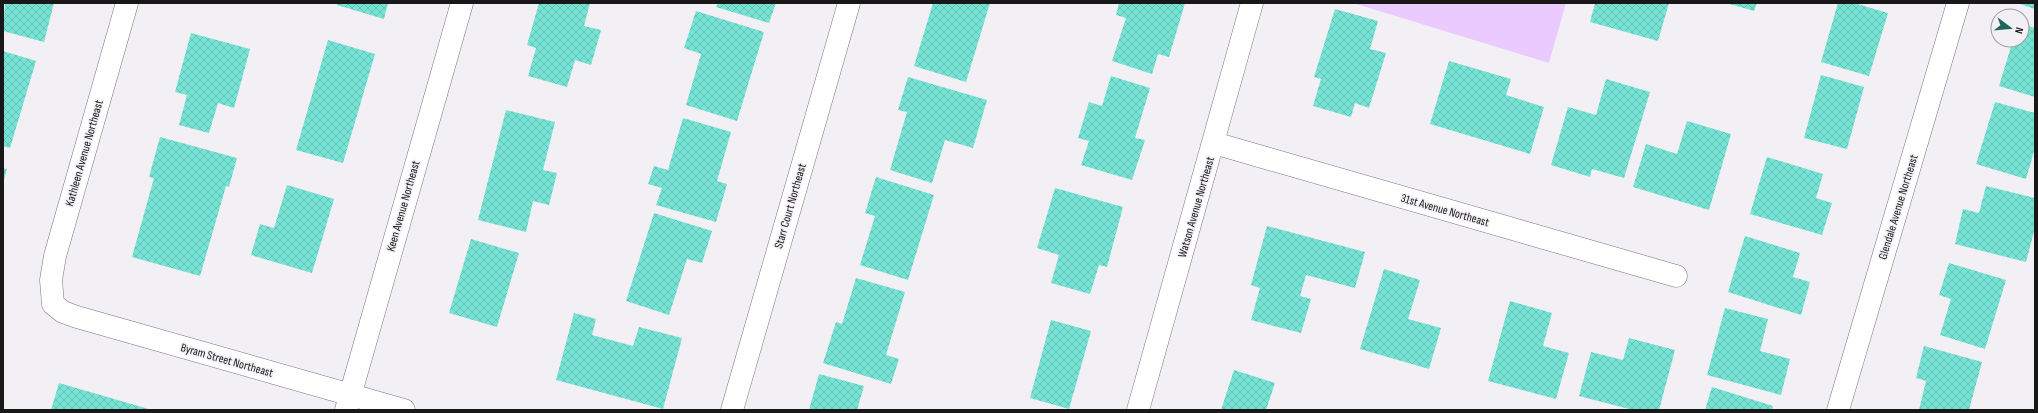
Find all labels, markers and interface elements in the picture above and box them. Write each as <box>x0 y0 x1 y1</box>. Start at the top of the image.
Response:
north arrow <box>1990 8 2030 48</box>
text: N <box>2012 26 2026 35</box>
street label: Kathleen Avenue Northeast <box>62 98 107 208</box>
street label: Glendale Avenue Northeast <box>1875 153 1922 261</box>
street label: Watson Avenue Northeast <box>1175 155 1218 259</box>
street label: Keen Avenue Northeast <box>383 159 424 253</box>
street label: Starr Court Northeast <box>771 161 810 250</box>
street label: 31st Avenue Northeast <box>1399 191 1491 230</box>
street label: Byram Street Northeast <box>179 340 275 381</box>

